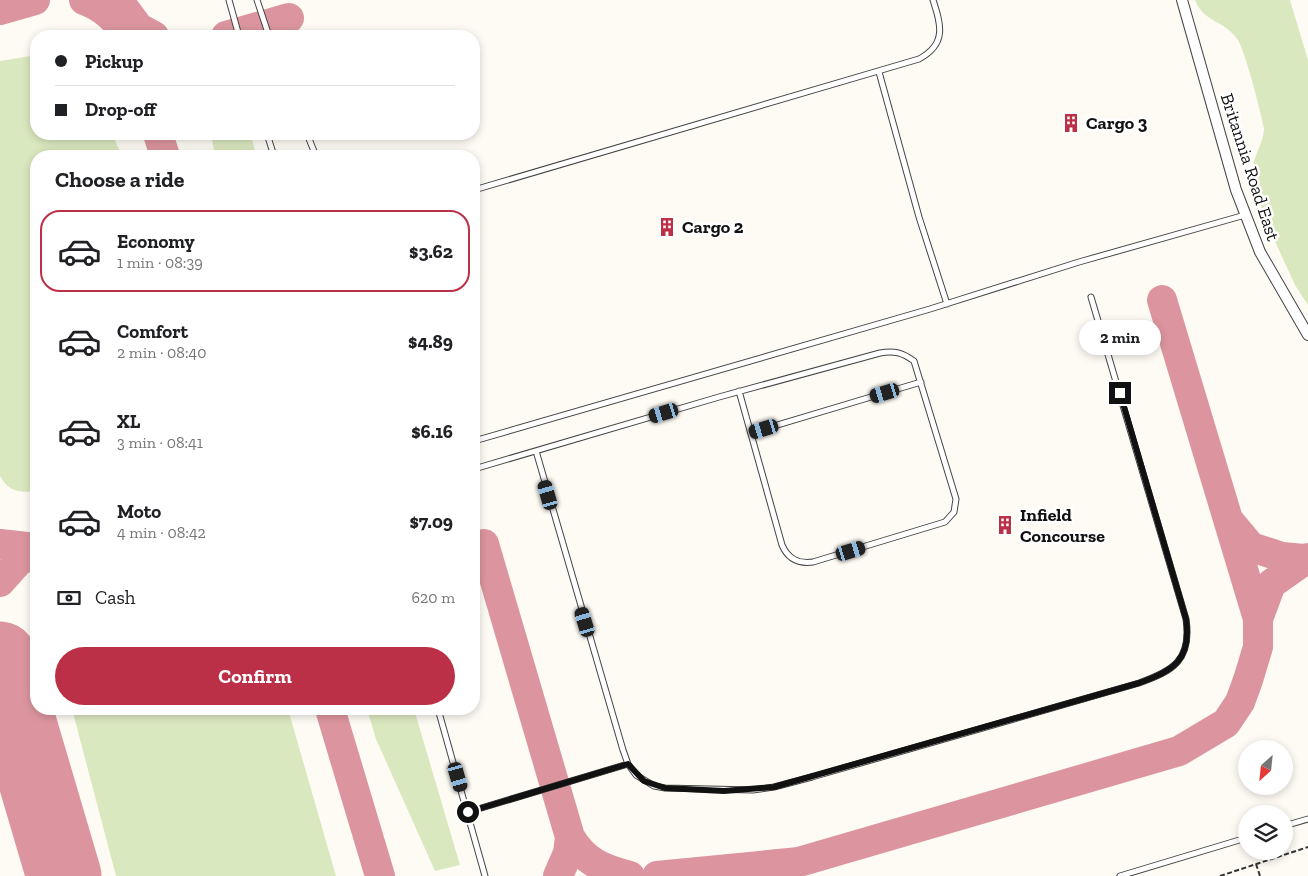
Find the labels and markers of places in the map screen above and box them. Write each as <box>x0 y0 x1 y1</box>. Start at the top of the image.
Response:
building icon: Cargo 3 <box>1060 112 1082 134</box>
place label: Cargo 3 <box>1086 112 1148 134</box>
building icon: Cargo 2 <box>656 216 678 238</box>
place label: Cargo 2 <box>682 216 744 238</box>
place label: Infield Concourse <box>1020 504 1105 547</box>
building icon: Infield Concourse <box>994 514 1016 536</box>

